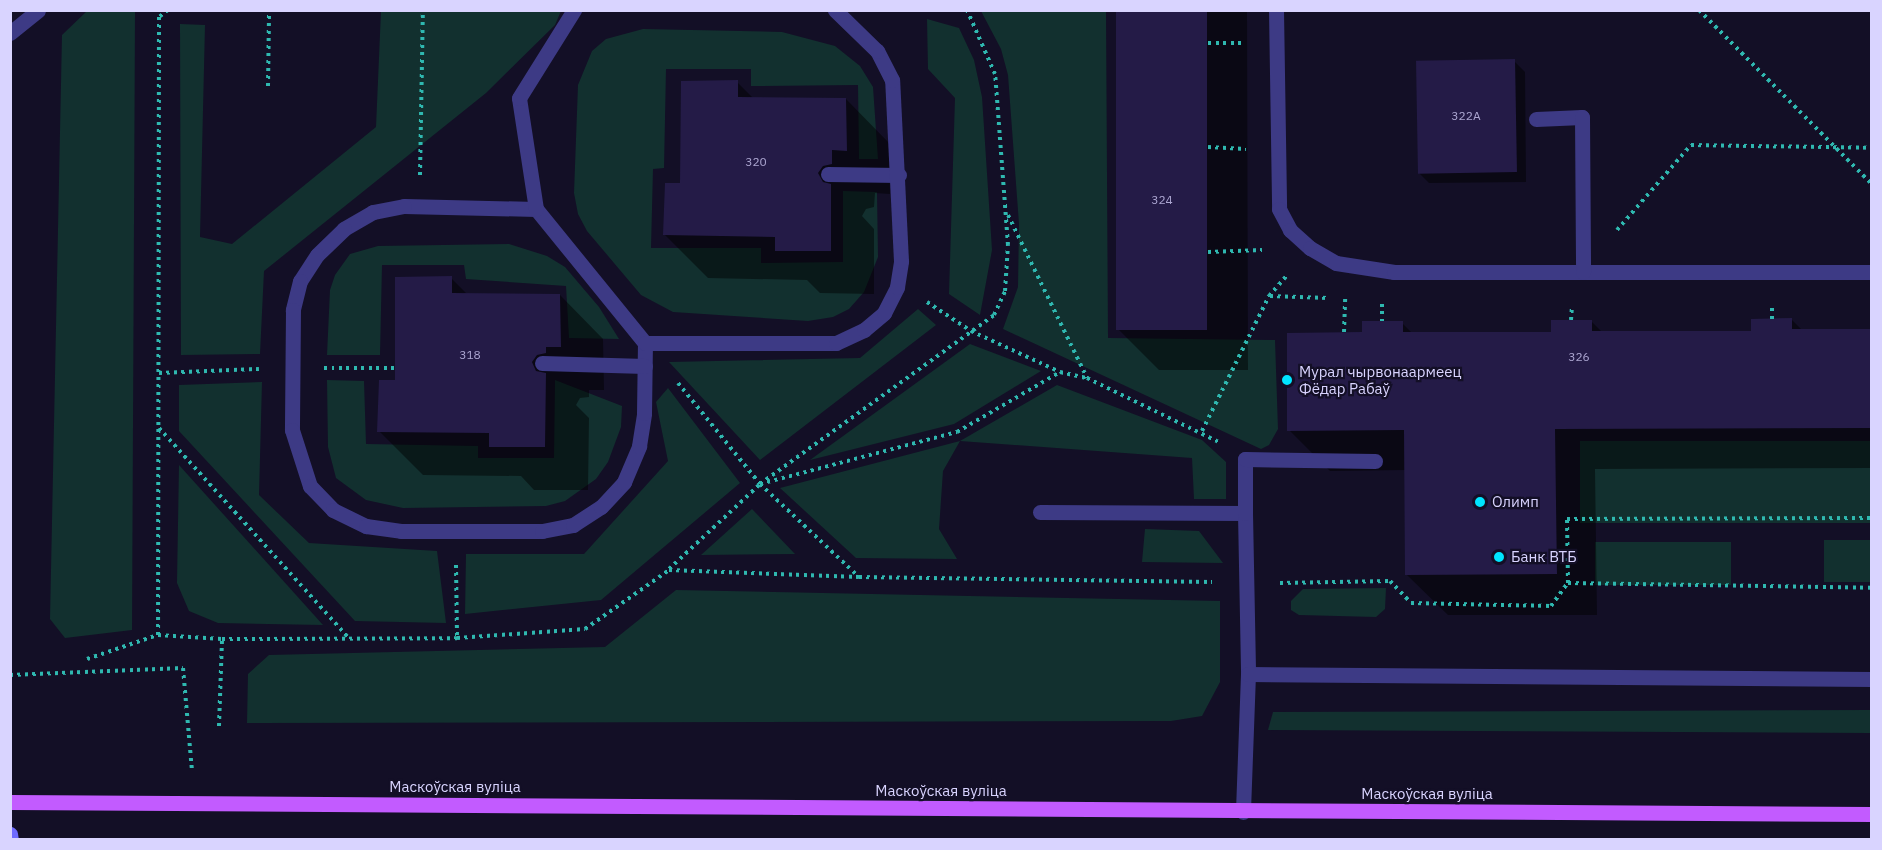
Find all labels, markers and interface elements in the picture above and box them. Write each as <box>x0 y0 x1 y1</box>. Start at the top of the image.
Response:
house number: 322А <box>1451 109 1481 123</box>
house number: 320 <box>745 155 767 169</box>
house number: 324 <box>1151 193 1173 207</box>
house number: 318 <box>459 348 481 362</box>
house number: 326 <box>1568 350 1590 364</box>
place label: Мурал чырвонаармеец Фёдар Рабаў <box>1299 362 1461 397</box>
marker: Мурал чырвонаармеец Фёдар Рабаў <box>1280 373 1294 387</box>
place label: Олимп <box>1492 493 1539 511</box>
marker: Олимп <box>1473 495 1487 509</box>
place label: Банк ВТБ <box>1511 548 1577 566</box>
marker: Банк ВТБ <box>1492 550 1506 564</box>
street label: Маскоўская вуліца <box>389 778 521 796</box>
street label: Маскоўская вуліца <box>875 782 1007 800</box>
street label: Маскоўская вуліца <box>1361 785 1493 803</box>

